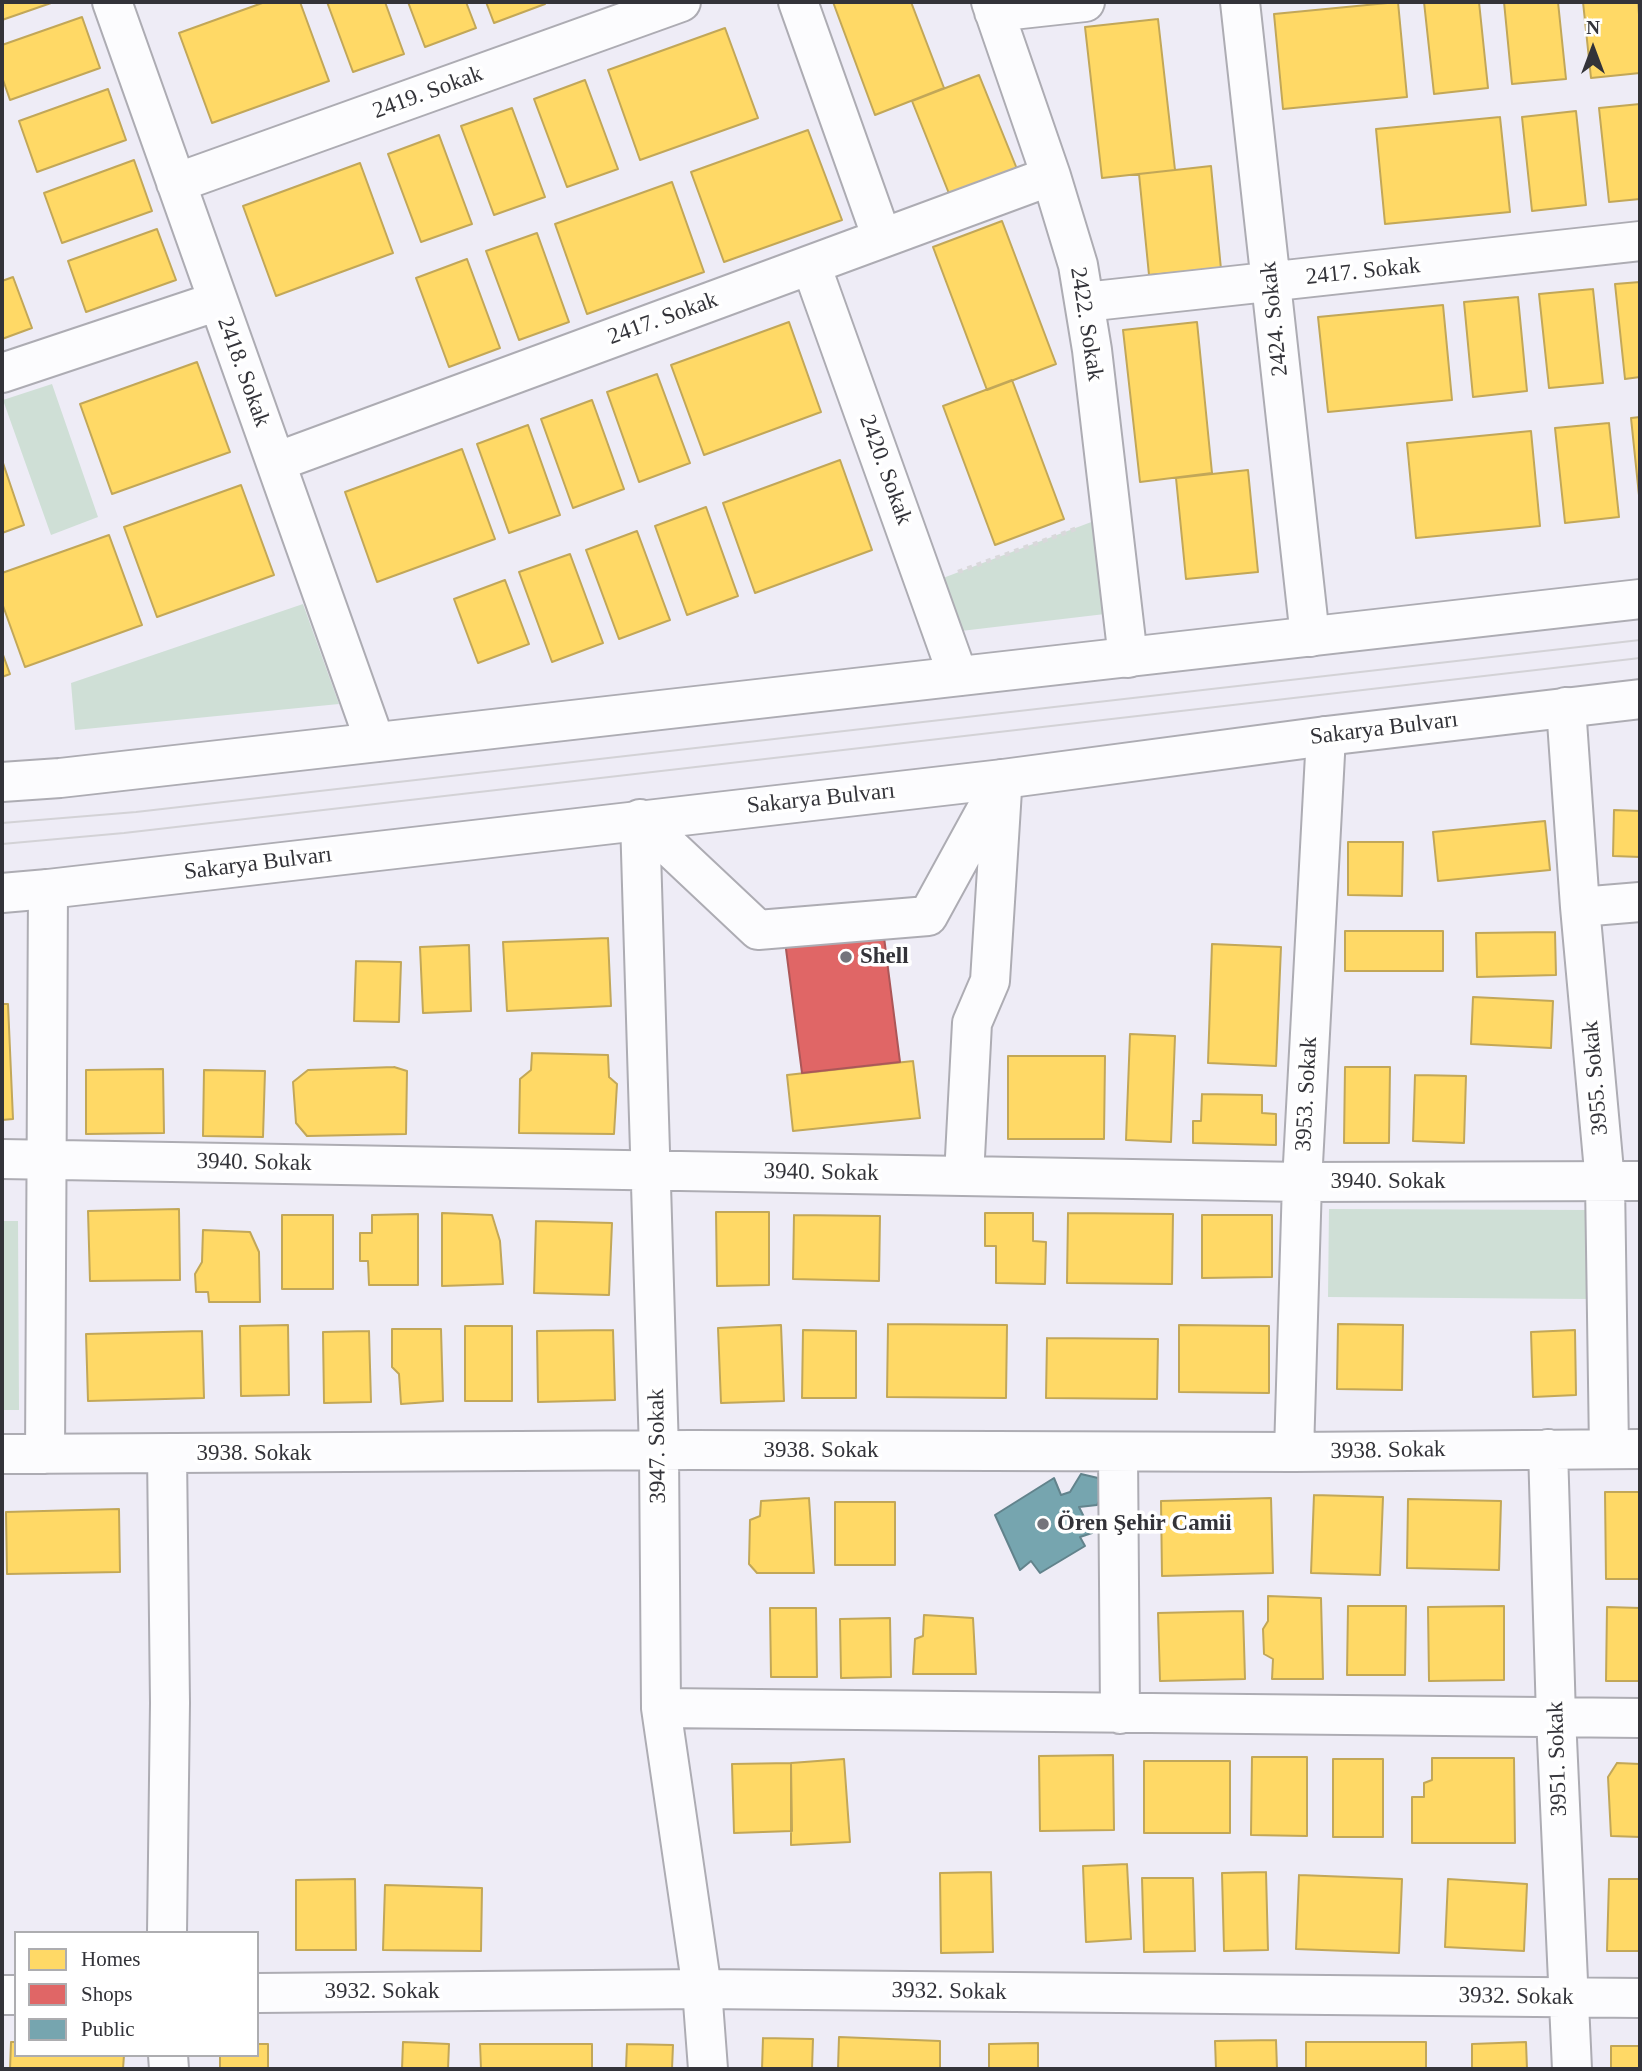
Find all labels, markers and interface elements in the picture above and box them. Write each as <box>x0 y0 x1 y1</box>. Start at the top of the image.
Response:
north arrow <box>1558 14 1628 84</box>
text: N <box>1586 17 1600 38</box>
street label: 2419. Sokak <box>369 60 487 126</box>
street label: 2417. Sokak <box>1304 252 1422 292</box>
street label: 2424. Sokak <box>1255 260 1295 378</box>
street label: 2422. Sokak <box>1063 265 1109 383</box>
street label: 2417. Sokak <box>604 286 722 352</box>
street label: 2418. Sokak <box>210 313 276 431</box>
street label: 2420. Sokak <box>852 411 918 529</box>
street label: Sakarya Bulvarı <box>1308 706 1460 752</box>
street label: Sakarya Bulvarı <box>746 777 896 821</box>
street label: Sakarya Bulvarı <box>182 841 334 887</box>
place label: Shell <box>860 943 909 971</box>
marker: Shell <box>838 949 854 965</box>
street label: 3955. Sokak <box>1577 1020 1615 1136</box>
street label: 3953. Sokak <box>1290 1036 1324 1152</box>
street label: 3940. Sokak <box>196 1148 312 1178</box>
street label: 3940. Sokak <box>763 1158 879 1188</box>
street label: 3940. Sokak <box>1330 1168 1446 1196</box>
street label: 3947. Sokak <box>643 1388 673 1504</box>
street label: 3938. Sokak <box>1330 1436 1446 1466</box>
street label: 3938. Sokak <box>764 1437 878 1465</box>
street label: 3938. Sokak <box>196 1440 312 1468</box>
place label: Ören Şehir Camii <box>1057 1510 1232 1538</box>
marker: Ören Şehir Camii <box>1035 1516 1051 1532</box>
street label: 3951. Sokak <box>1542 1701 1574 1817</box>
legend <box>14 1931 259 2057</box>
text: Homes <box>81 1947 141 1971</box>
street label: 3932. Sokak <box>891 1977 1007 2007</box>
street label: 3932. Sokak <box>324 1978 440 2006</box>
text: Shops <box>81 1982 132 2006</box>
street label: 3932. Sokak <box>1458 1982 1574 2012</box>
text: Public <box>81 2017 135 2041</box>

